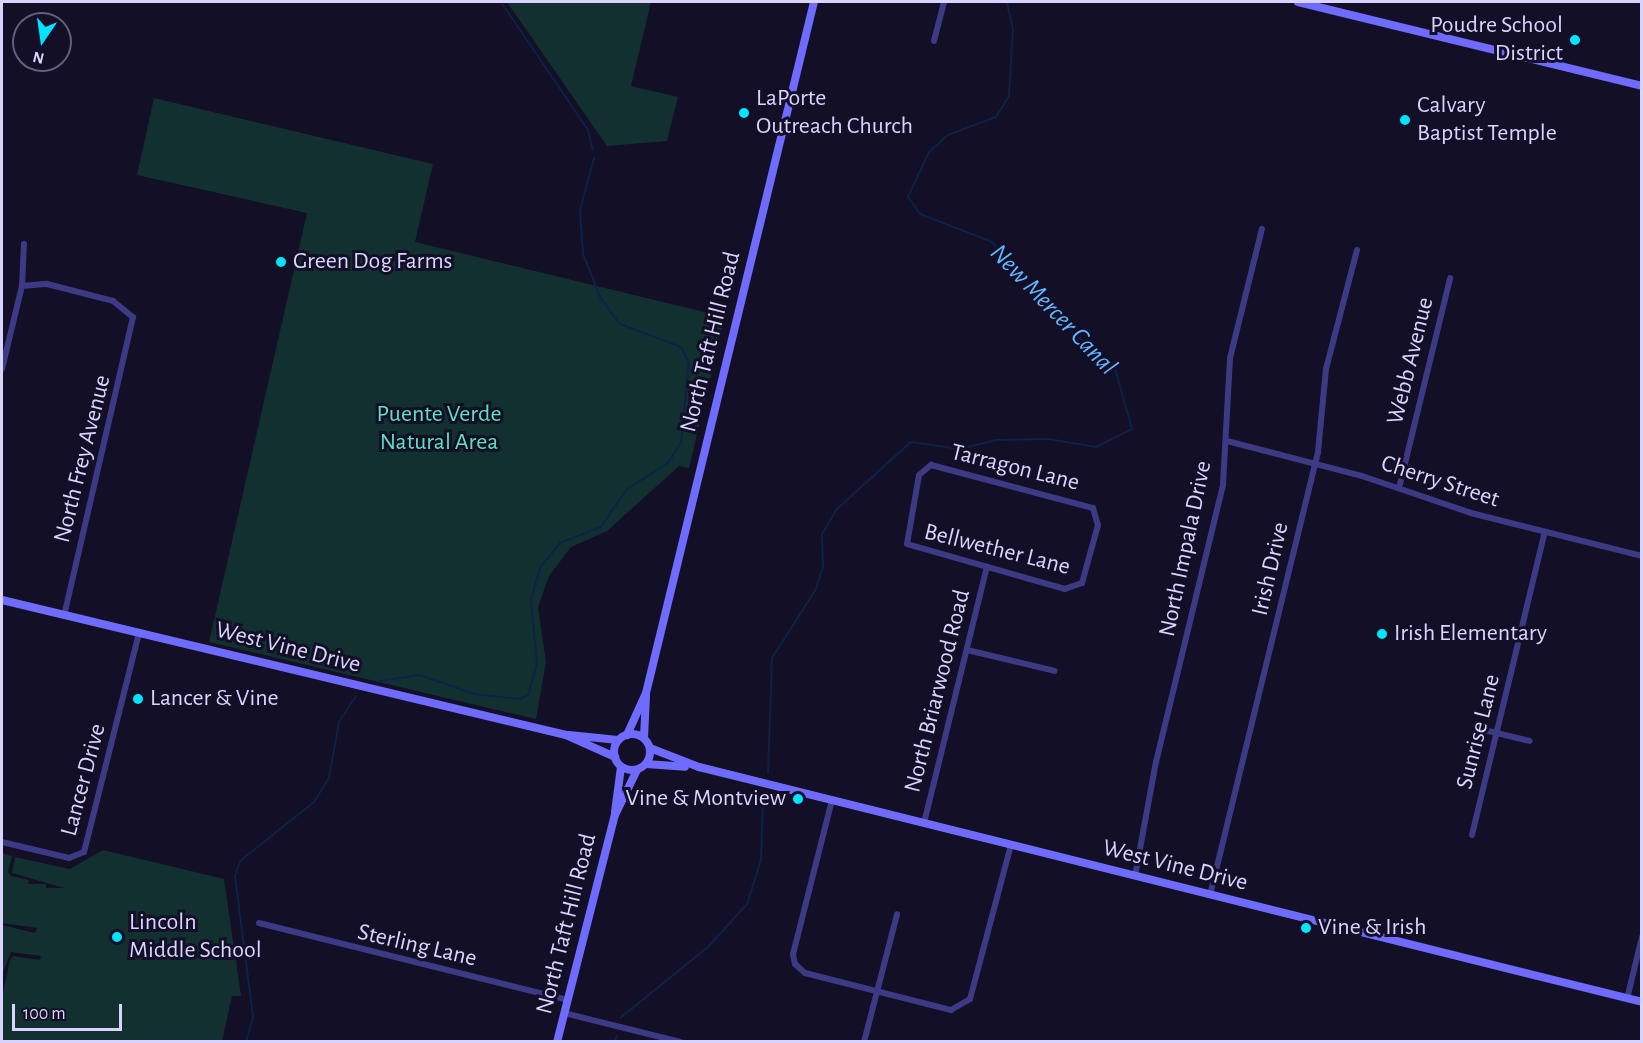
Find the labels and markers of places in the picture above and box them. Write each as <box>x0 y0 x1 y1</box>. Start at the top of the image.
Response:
place label: Poudre School District <box>1430 12 1563 68</box>
marker: Poudre School District <box>1568 33 1582 47</box>
place label: LaPorte Outreach Church <box>756 85 913 141</box>
place label: Calvary Baptist Temple <box>1417 92 1557 148</box>
marker: LaPorte Outreach Church <box>737 106 751 120</box>
marker: Calvary Baptist Temple <box>1398 113 1412 127</box>
place label: Green Dog Farms <box>293 248 452 276</box>
marker: Green Dog Farms <box>274 255 288 269</box>
place label: Irish Elementary <box>1394 620 1547 648</box>
marker: Irish Elementary <box>1375 627 1389 641</box>
place label: Lancer & Vine <box>150 685 279 713</box>
marker: Lancer & Vine <box>131 692 145 706</box>
place label: Vine & Montview <box>625 785 786 813</box>
marker: Vine & Montview <box>791 792 805 806</box>
place label: Lincoln Middle School <box>129 909 262 965</box>
place label: Vine & Irish <box>1318 914 1426 942</box>
marker: Vine & Irish <box>1299 921 1313 935</box>
marker: Lincoln Middle School <box>110 930 124 944</box>

